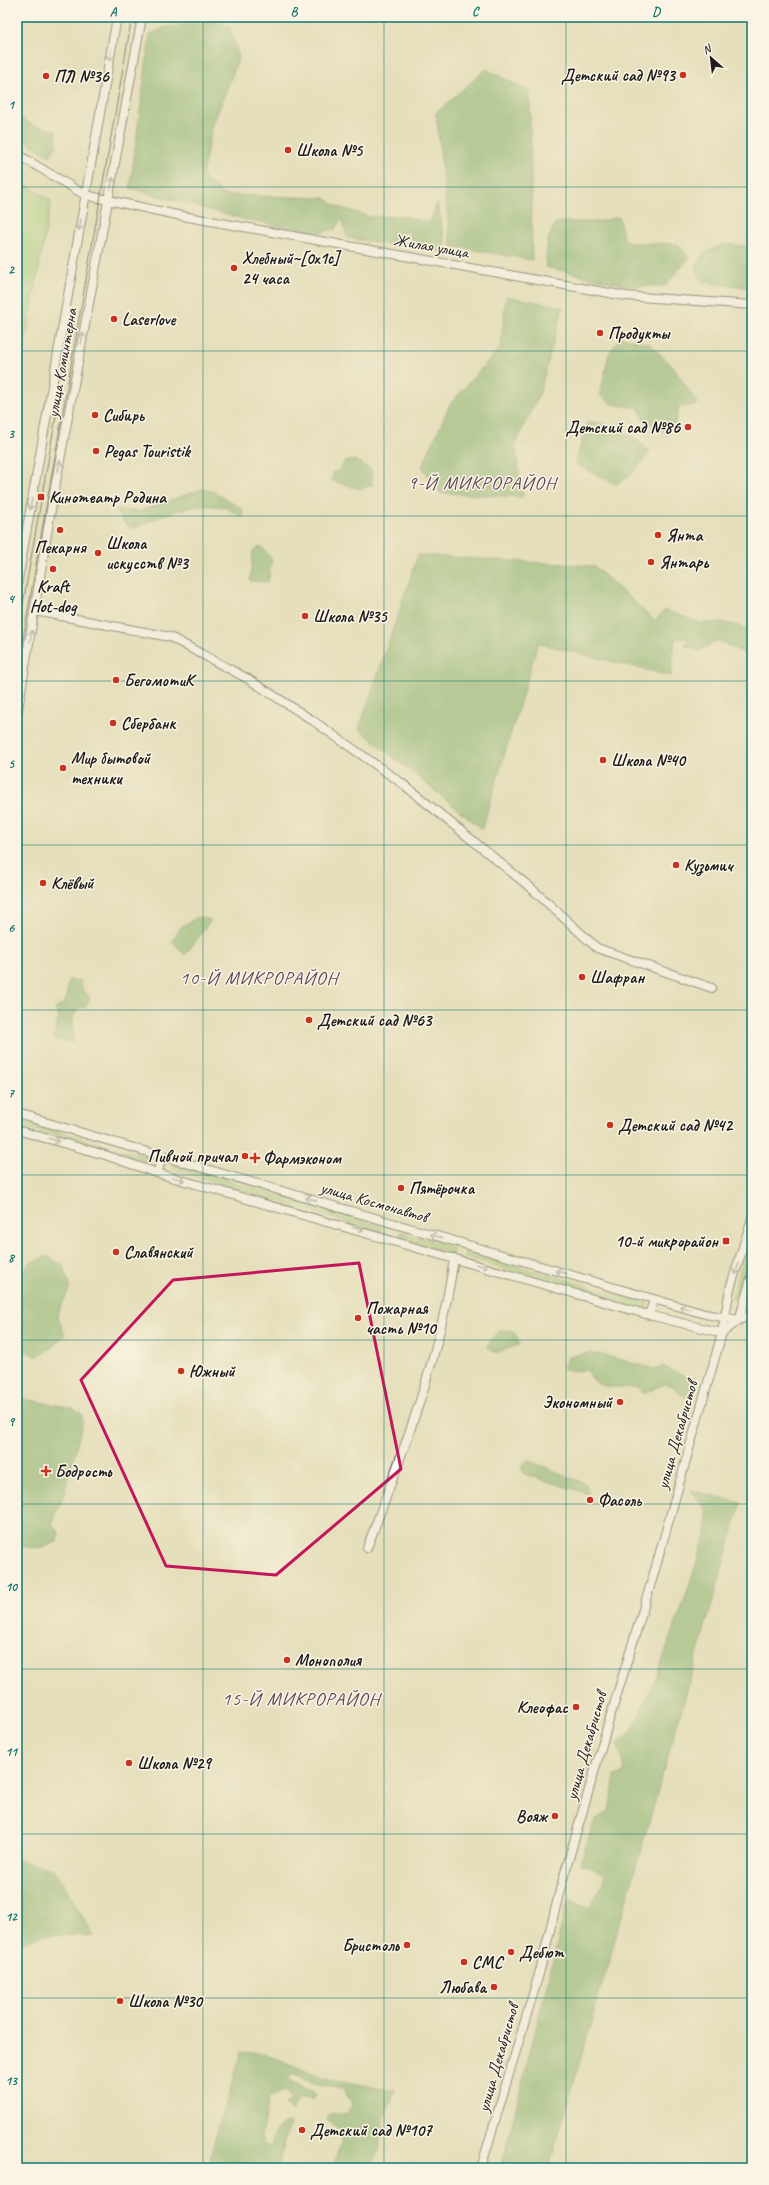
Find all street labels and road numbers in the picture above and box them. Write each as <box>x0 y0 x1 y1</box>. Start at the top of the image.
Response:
street label: Жилая улица <box>392 229 472 263</box>
street label: улица Коминтерна <box>42 305 82 420</box>
street label: улица Космонавтов <box>317 1176 433 1228</box>
street label: улица Декабристов <box>651 1376 703 1492</box>
street label: улица Декабристов <box>560 1687 612 1803</box>
street label: улица Декабристов <box>472 1999 524 2115</box>

